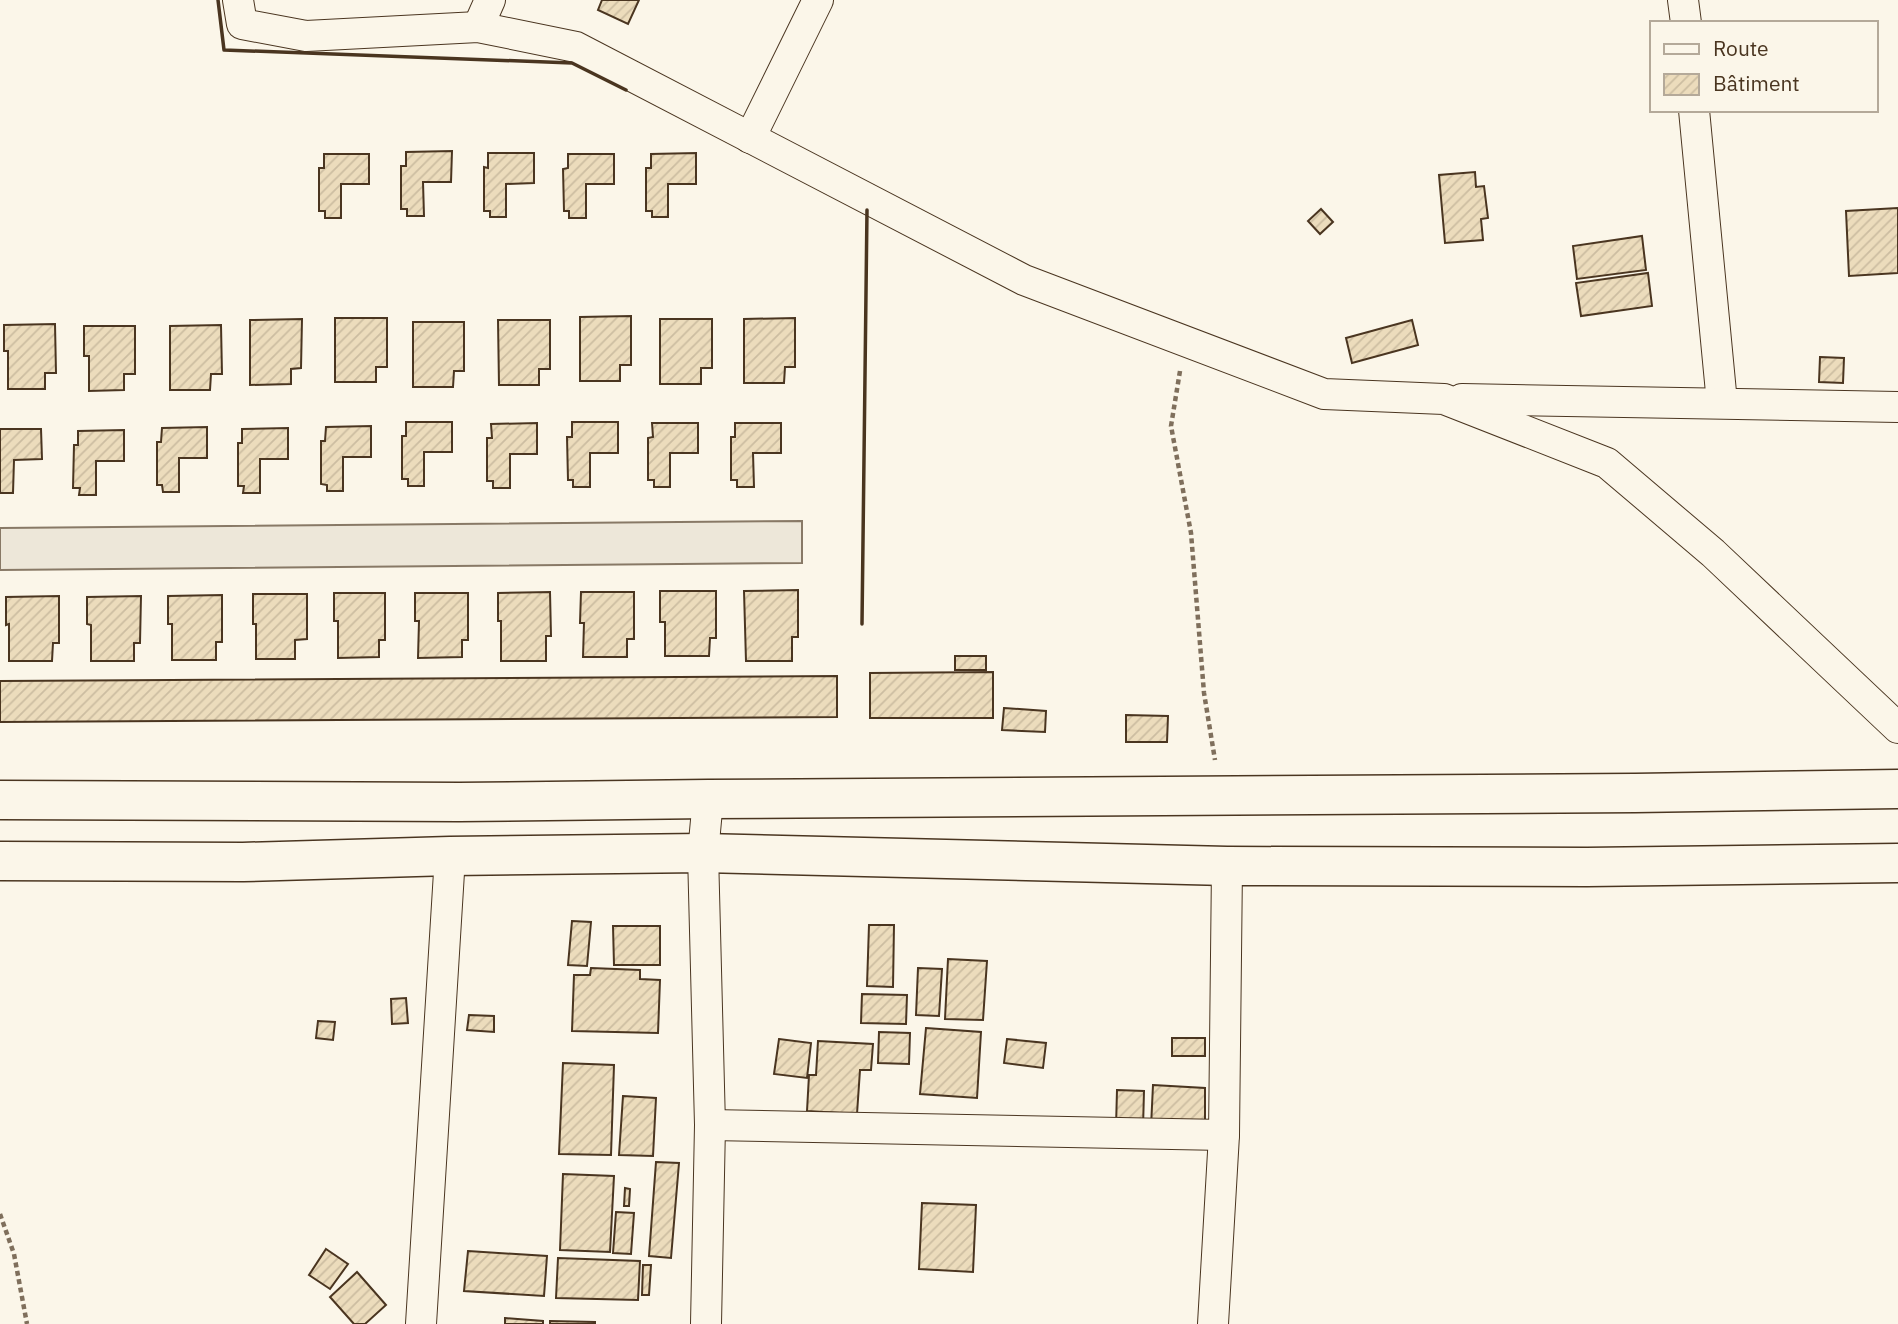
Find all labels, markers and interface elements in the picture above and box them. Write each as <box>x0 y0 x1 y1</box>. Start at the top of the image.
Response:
legend <box>1650 21 1877 112</box>
text: Route <box>1713 34 1769 62</box>
text: Bâtiment <box>1713 69 1800 97</box>

